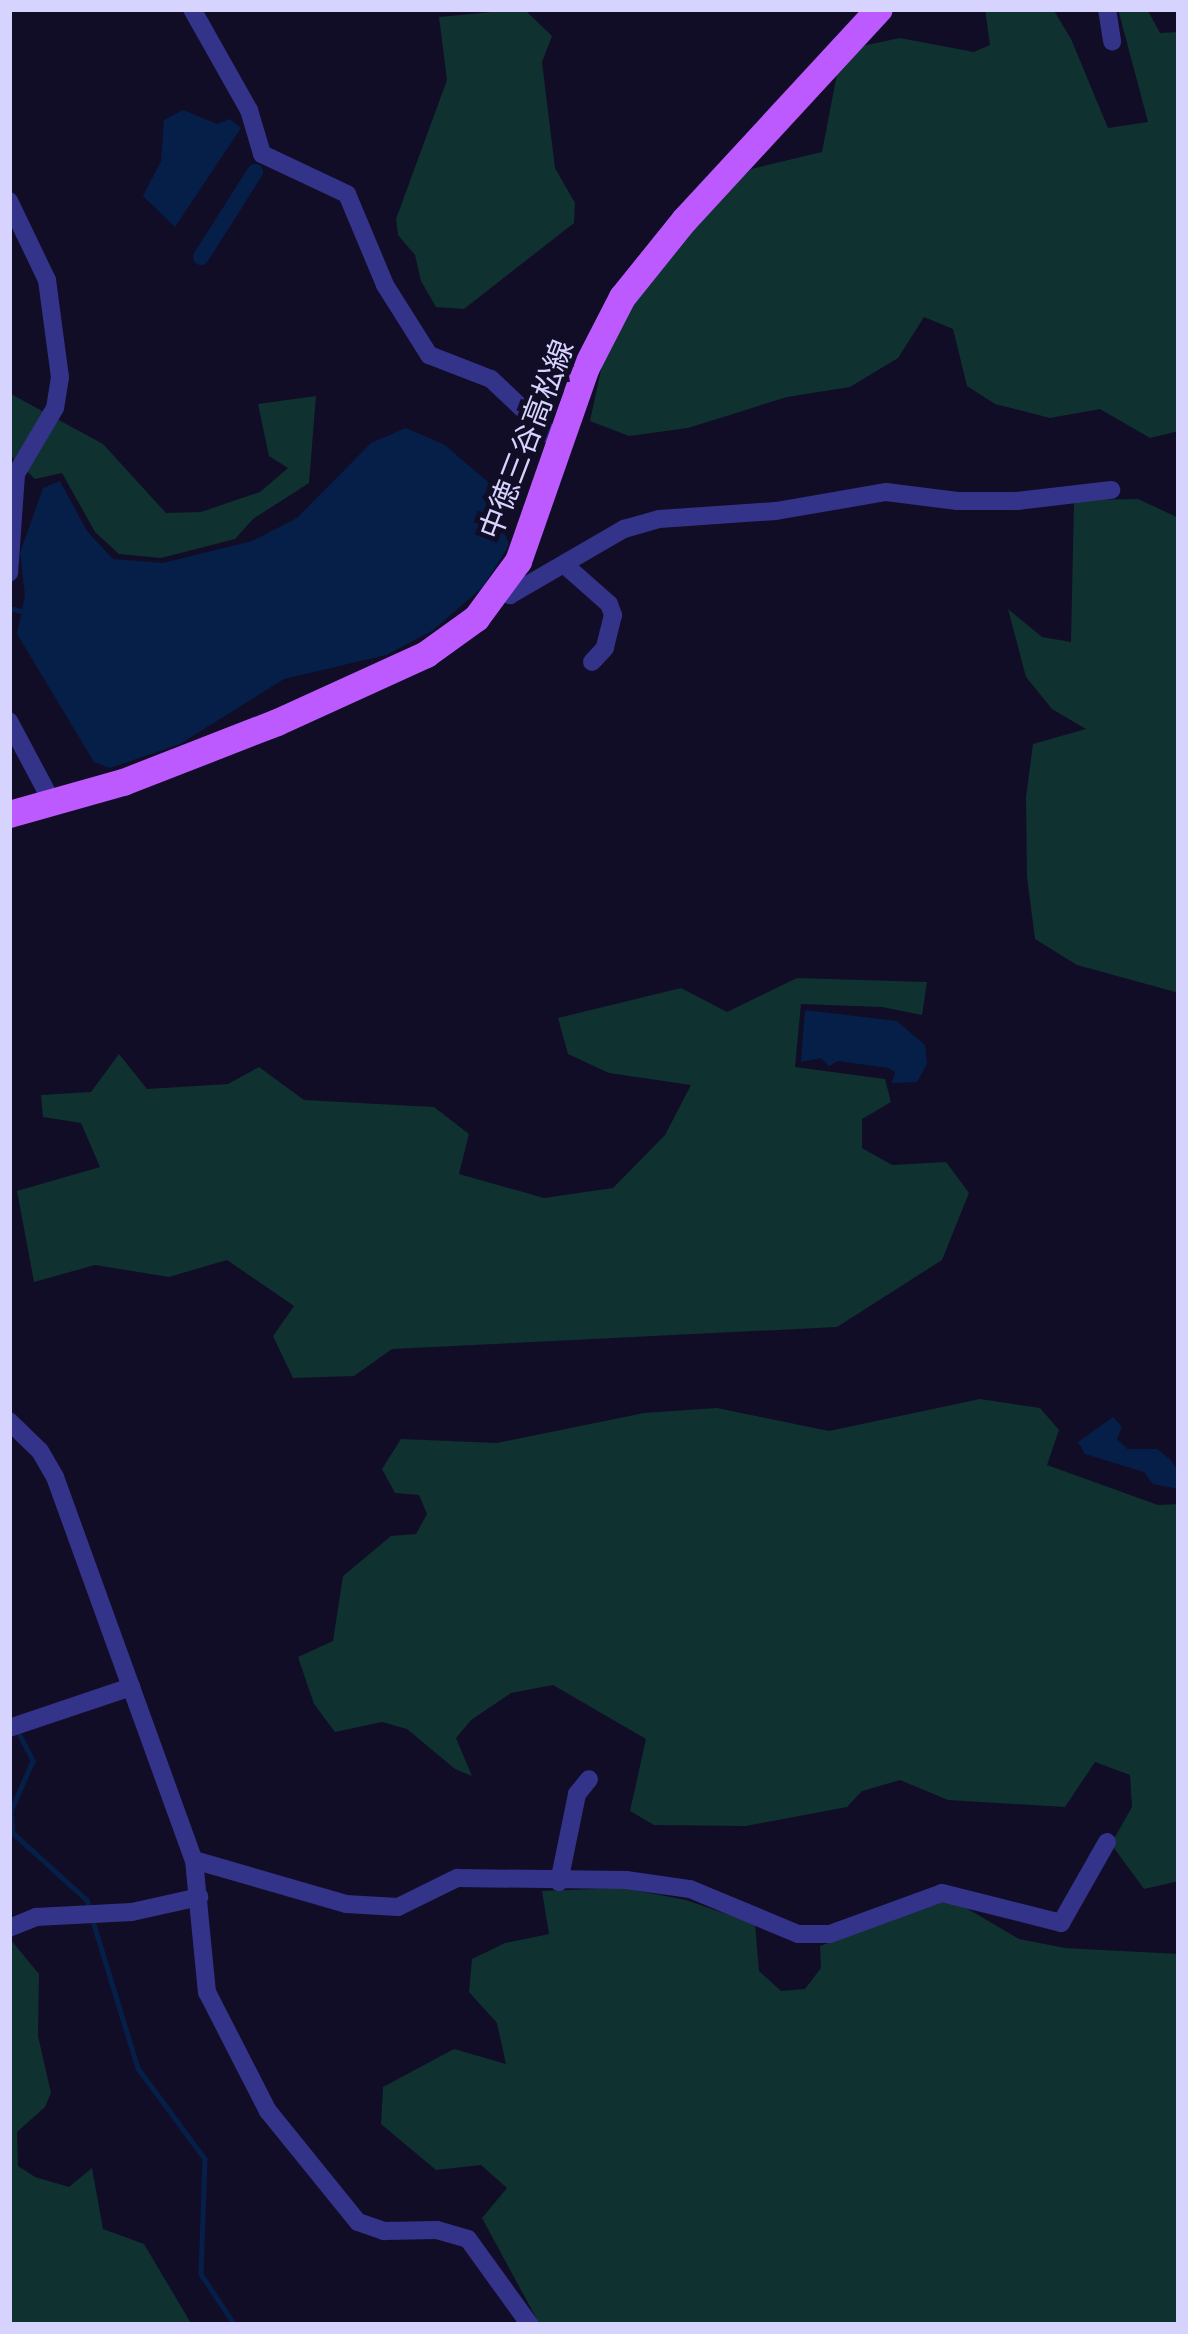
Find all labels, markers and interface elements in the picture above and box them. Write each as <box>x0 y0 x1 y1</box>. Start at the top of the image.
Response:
street label: 中徳三谷高松線 <box>474 336 582 544</box>

